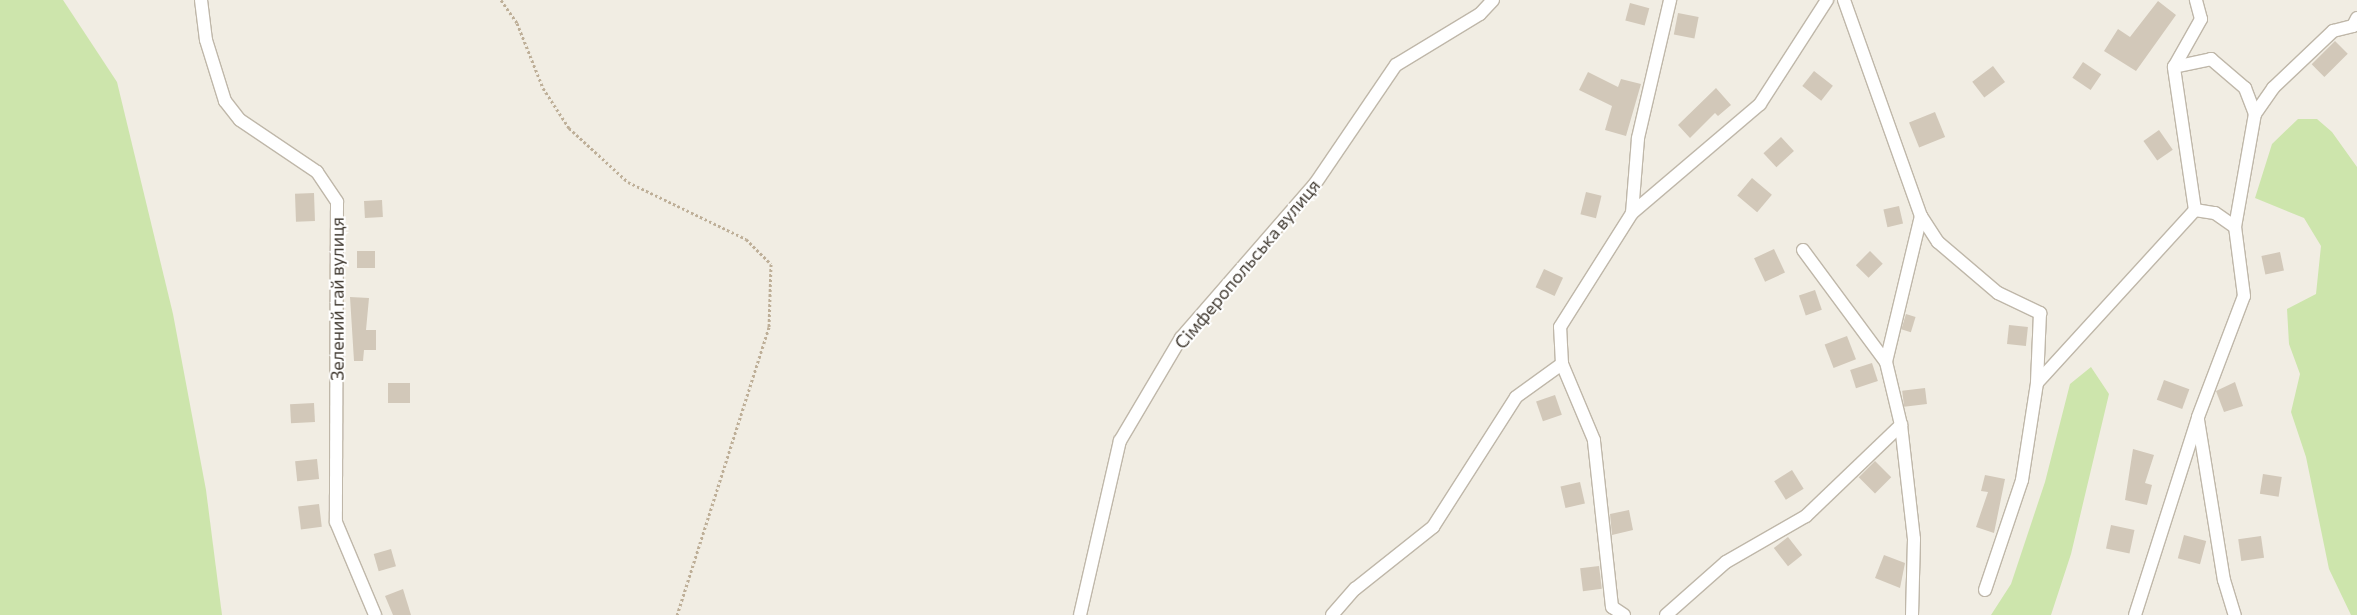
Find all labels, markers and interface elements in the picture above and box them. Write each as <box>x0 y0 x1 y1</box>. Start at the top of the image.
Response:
street label: Сімферопольська вулиця <box>1170 175 1324 353</box>
street label: Зелений гай вулиця <box>326 217 348 381</box>

